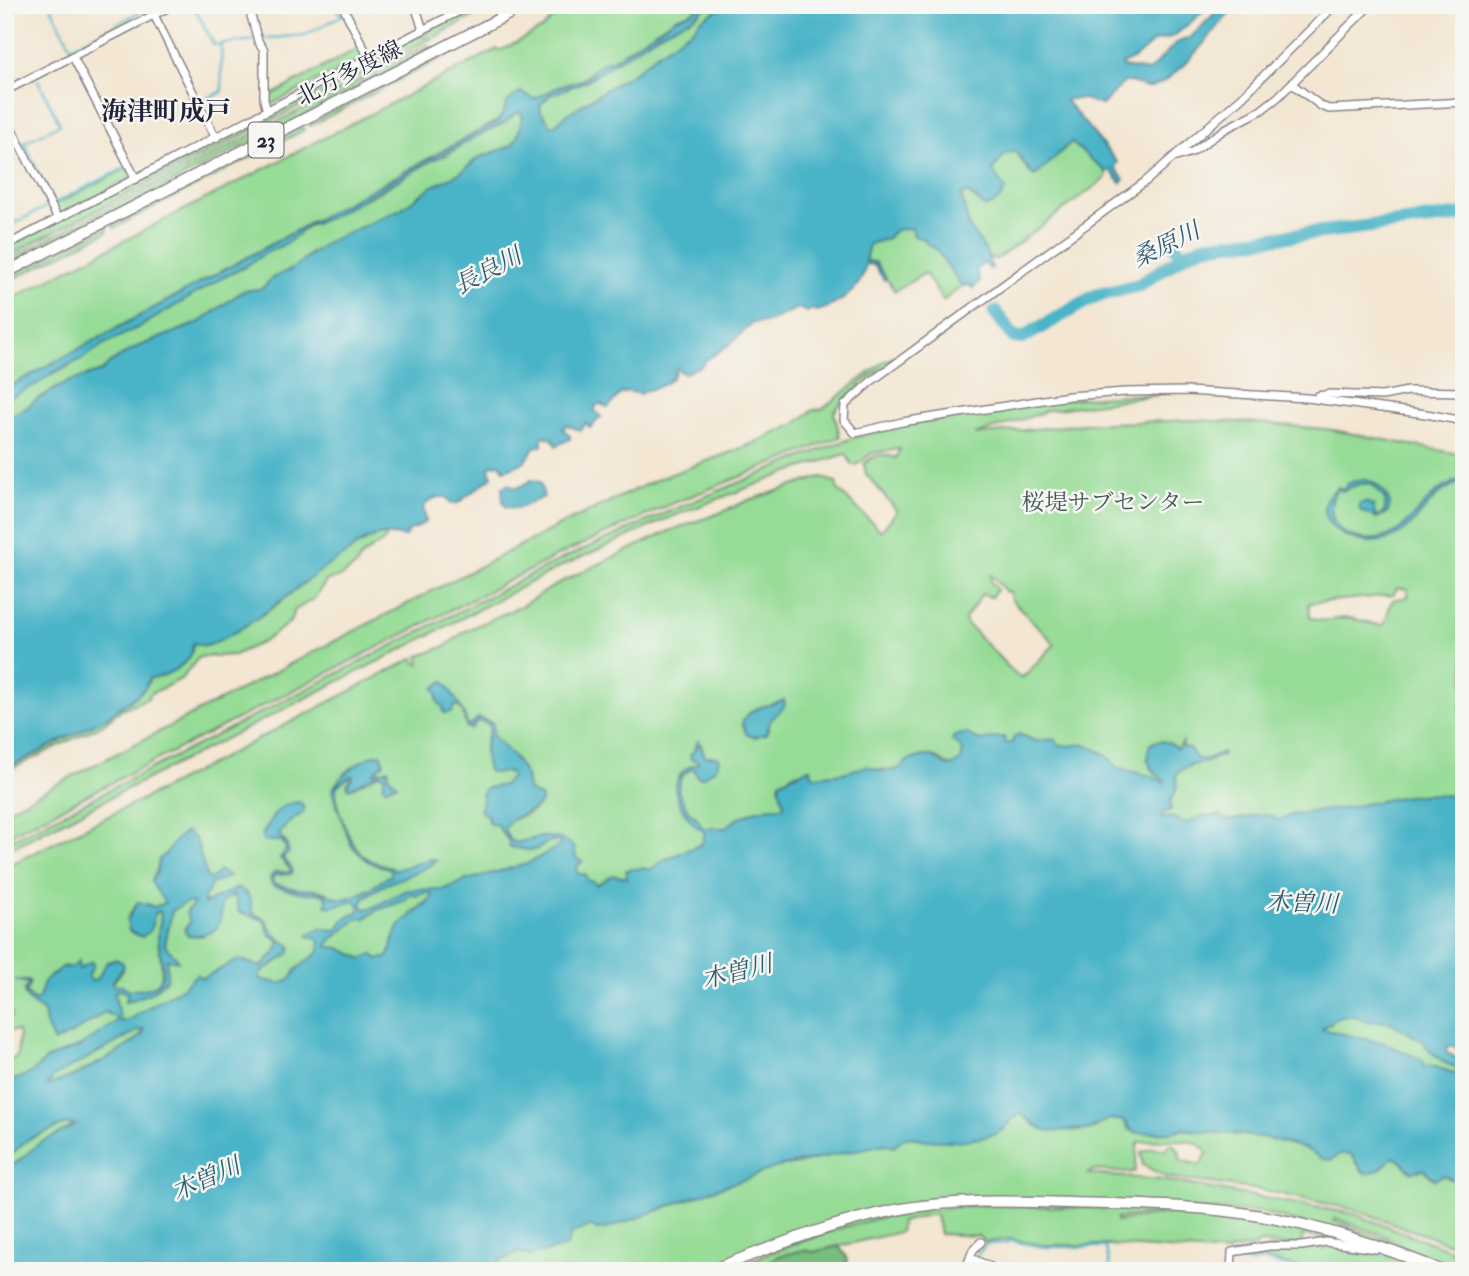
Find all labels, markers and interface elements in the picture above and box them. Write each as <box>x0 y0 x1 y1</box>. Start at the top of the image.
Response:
street label: 北方多度線 <box>291 34 407 112</box>
district label: 海津町成戸 <box>101 96 231 128</box>
road number: 23 <box>248 122 284 158</box>
water label: 桑原川 <box>1127 214 1208 275</box>
water label: 長良川 <box>449 239 530 302</box>
park label: 桜堤サブセンター <box>1022 488 1204 517</box>
water label: 木曽川 <box>1265 886 1342 920</box>
water label: 木曽川 <box>698 948 779 996</box>
water label: 木曽川 <box>167 1149 248 1208</box>

